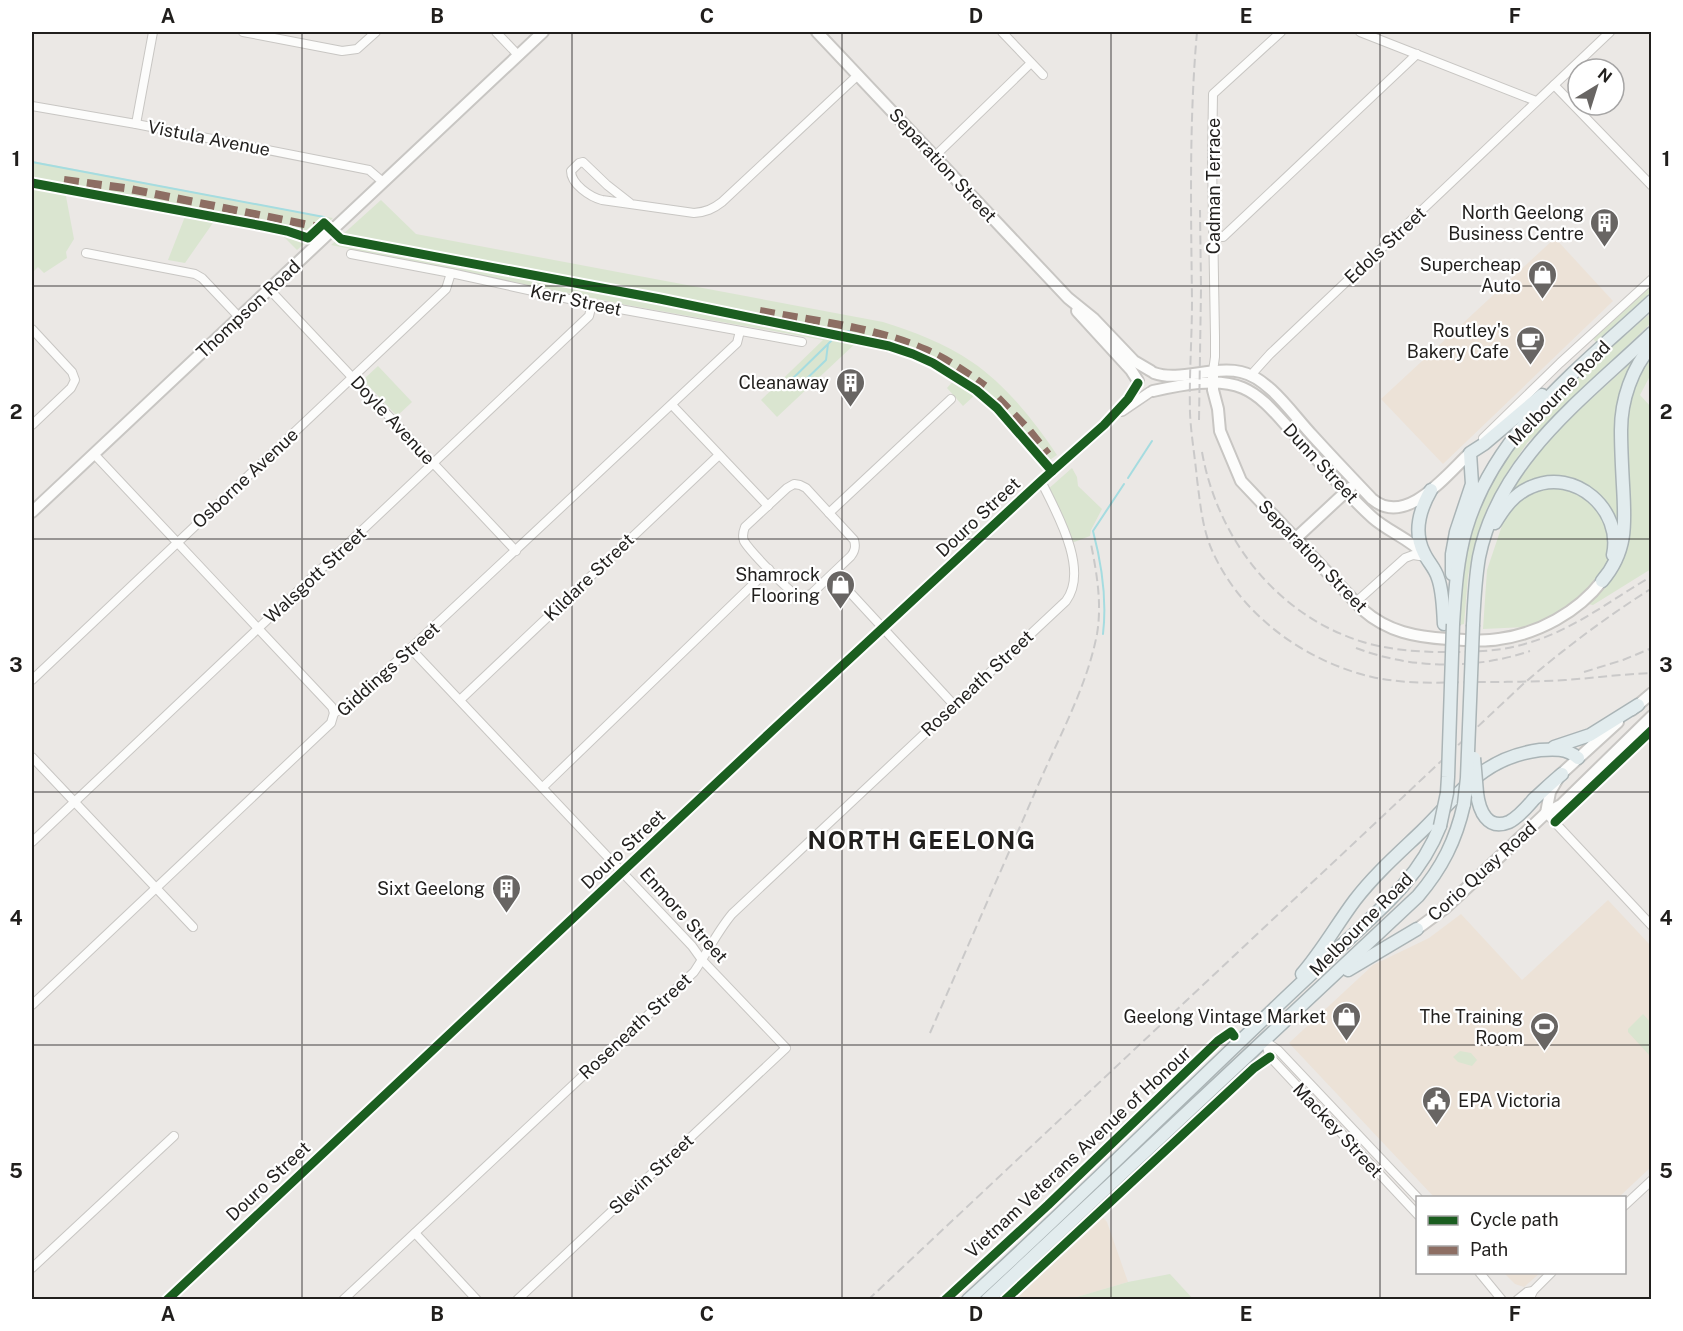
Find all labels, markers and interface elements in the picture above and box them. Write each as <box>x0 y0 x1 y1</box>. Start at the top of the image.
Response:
text: A <box>161 4 175 28</box>
text: B <box>430 4 444 28</box>
text: C <box>700 4 714 28</box>
text: D <box>969 4 983 28</box>
text: E <box>1240 4 1252 28</box>
text: F <box>1509 4 1521 28</box>
north arrow <box>1566 57 1626 117</box>
text: N <box>1594 64 1616 87</box>
street label: Separation Street <box>885 104 1001 226</box>
street label: Vistula Avenue <box>146 116 272 160</box>
street label: Cadman Terrace <box>1203 118 1224 254</box>
text: 1 <box>12 147 20 171</box>
text: 1 <box>1662 147 1670 171</box>
street label: Edols Street <box>1340 202 1430 288</box>
place label: North Geelong Business Centre <box>1448 202 1584 244</box>
building icon: North Geelong Business Centre <box>1589 206 1621 248</box>
place label: Supercheap Auto <box>1420 254 1521 296</box>
street label: Thompson Road <box>192 256 304 362</box>
shop icon: Supercheap Auto <box>1526 258 1558 300</box>
street label: Kerr Street <box>528 280 624 320</box>
place label: Routley's Bakery Cafe <box>1407 320 1509 362</box>
cafe icon: Routley's Bakery Cafe <box>1514 324 1546 366</box>
street label: Melbourne Road <box>1504 336 1614 450</box>
building icon: Cleanaway <box>834 366 866 408</box>
street label: Doyle Avenue <box>347 371 439 469</box>
place label: Cleanaway <box>738 372 829 393</box>
text: 2 <box>10 400 22 424</box>
text: 2 <box>1660 400 1672 424</box>
street label: Dunn Street <box>1279 419 1363 507</box>
street label: Osborne Avenue <box>188 424 302 532</box>
street label: Douro Street <box>932 473 1024 561</box>
street label: Separation Street <box>1254 495 1372 617</box>
street label: Walsgott Street <box>260 523 370 627</box>
street label: Kildare Street <box>540 529 638 625</box>
place label: Shamrock Flooring <box>735 564 820 606</box>
shop icon: Shamrock Flooring <box>825 568 857 610</box>
street label: Giddings Street <box>332 617 444 721</box>
street label: Roseneath Street <box>917 626 1037 740</box>
text: 3 <box>9 653 23 677</box>
text: 3 <box>1659 653 1673 677</box>
street label: Douro Street <box>577 805 669 893</box>
street label: Corio Quay Road <box>1423 817 1541 925</box>
district label: NORTH GEELONG <box>807 826 1037 854</box>
street label: Enmore Street <box>636 863 732 967</box>
street label: Melbourne Road <box>1305 868 1417 980</box>
building icon: Sixt Geelong <box>490 872 522 914</box>
place label: Sixt Geelong <box>377 878 485 899</box>
text: 4 <box>9 906 23 930</box>
text: 4 <box>1659 906 1673 930</box>
street label: Roseneath Street <box>575 969 695 1083</box>
shop icon: Geelong Vintage Market <box>1331 1000 1363 1042</box>
place label: Geelong Vintage Market <box>1123 1006 1326 1027</box>
place label: The Training Room <box>1420 1006 1523 1048</box>
sports icon: The Training Room <box>1528 1010 1560 1052</box>
street label: Vietnam Veterans Avenue of Honour <box>961 1042 1195 1262</box>
street label: Mackey Street <box>1289 1078 1387 1182</box>
public building icon: EPA Victoria <box>1421 1084 1453 1126</box>
place label: EPA Victoria <box>1458 1090 1561 1111</box>
street label: Slevin Street <box>604 1129 698 1219</box>
street label: Douro Street <box>222 1137 314 1225</box>
text: 5 <box>9 1159 23 1183</box>
text: 5 <box>1659 1159 1673 1183</box>
legend <box>1416 1196 1626 1274</box>
text: Cycle path <box>1470 1209 1559 1230</box>
text: Path <box>1470 1239 1508 1260</box>
text: A <box>161 1302 175 1326</box>
text: B <box>430 1302 444 1326</box>
text: C <box>700 1302 714 1326</box>
text: D <box>969 1302 983 1326</box>
text: E <box>1240 1302 1252 1326</box>
text: F <box>1509 1302 1521 1326</box>

